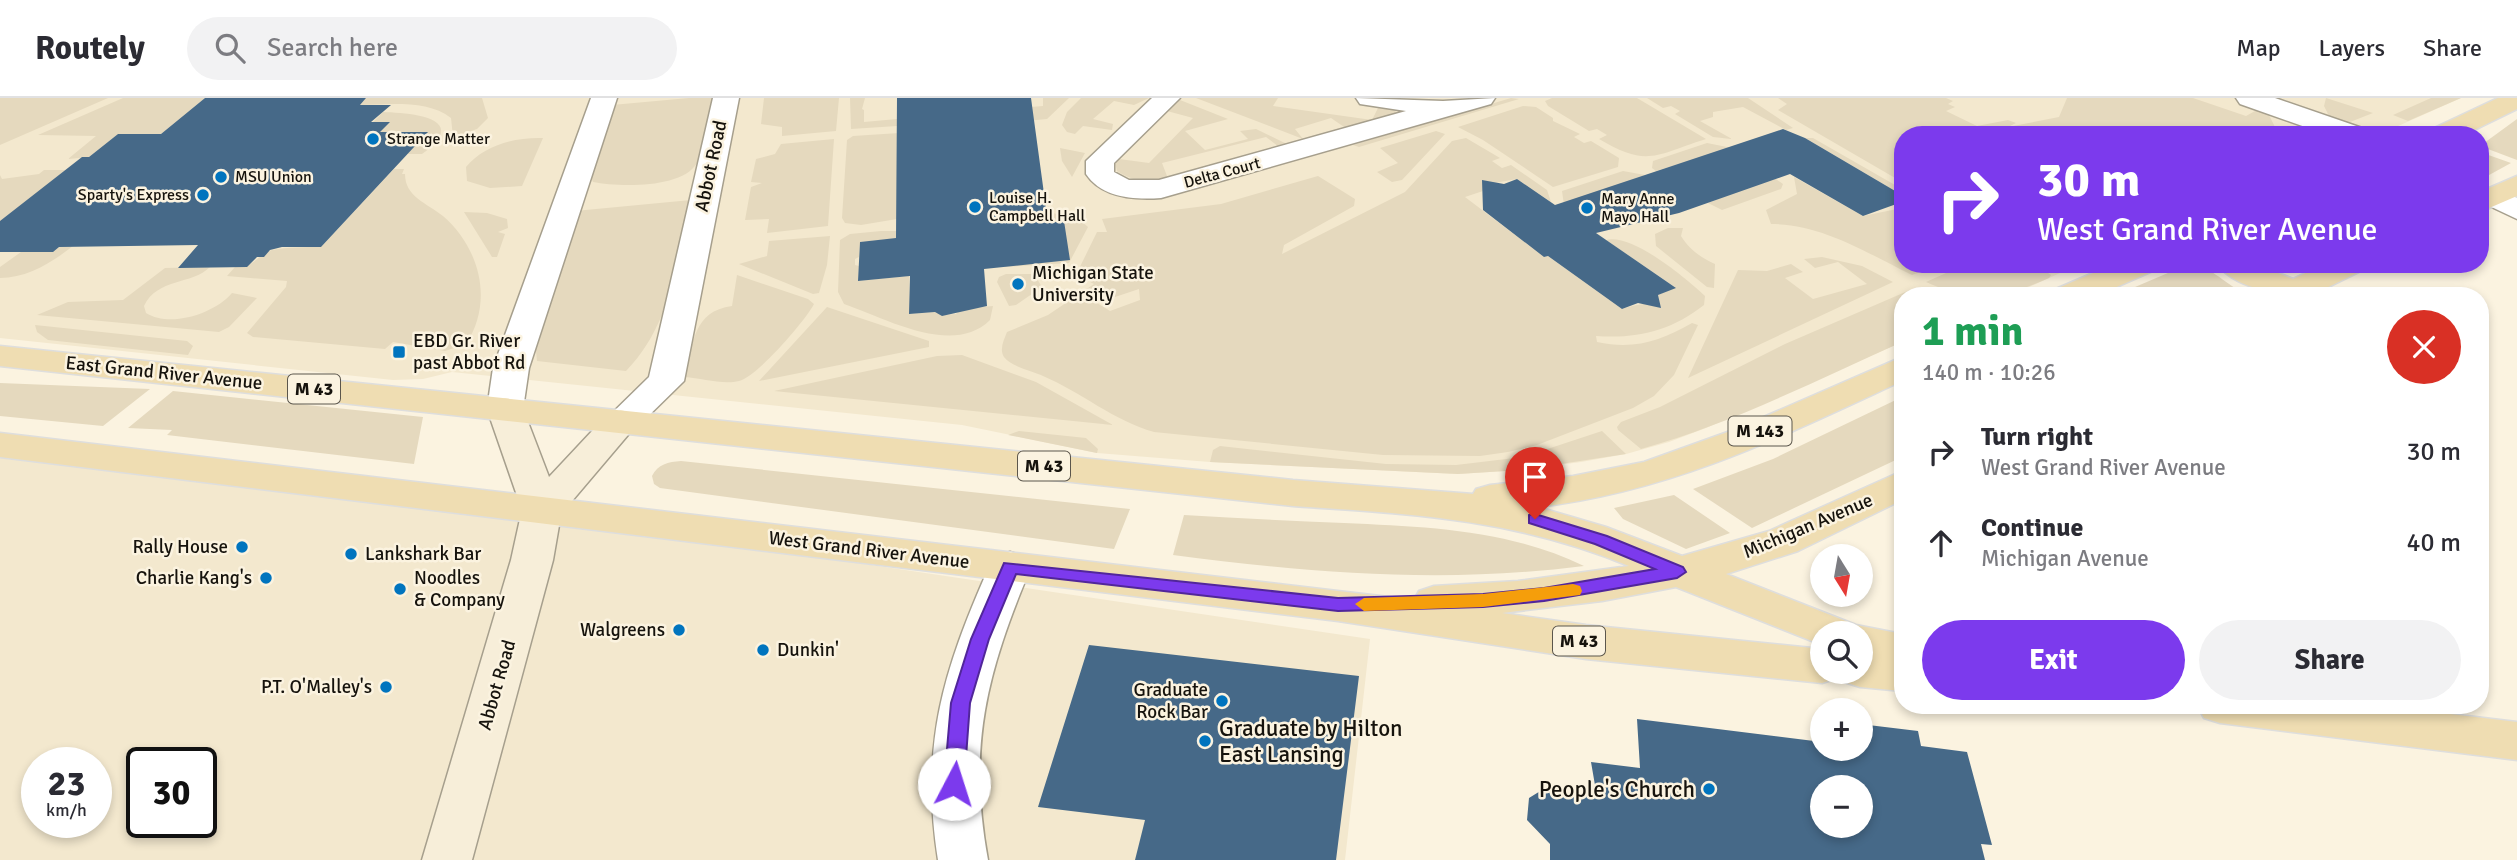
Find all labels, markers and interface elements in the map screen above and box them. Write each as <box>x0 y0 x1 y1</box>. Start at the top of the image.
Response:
search box <box>187 17 677 80</box>
text: Routely <box>35 28 145 69</box>
icon: search <box>211 29 249 67</box>
text: Search here <box>267 32 398 64</box>
text: Map <box>2236 33 2281 63</box>
text: Layers <box>2319 33 2385 63</box>
text: Share <box>2423 33 2482 63</box>
street label: Abbot Road <box>690 118 732 214</box>
place label: Strange Matter <box>387 129 490 149</box>
marker: Strange Matter <box>365 131 381 147</box>
text: 30 m <box>2037 150 2140 210</box>
street label: Delta Court <box>1182 153 1263 193</box>
icon: right <box>1922 154 2013 245</box>
place label: MSU Union <box>235 167 312 187</box>
marker: MSU Union <box>213 169 229 185</box>
place label: Sparty's Express <box>78 185 189 205</box>
marker: Sparty's Express <box>195 187 211 203</box>
place label: Louise H. Campbell Hall <box>989 188 1086 226</box>
place label: Mary Anne Mayo Hall <box>1601 189 1675 227</box>
marker: Louise H. Campbell Hall <box>967 199 983 215</box>
marker: Mary Anne Mayo Hall <box>1579 200 1595 216</box>
text: West Grand River Avenue <box>2037 210 2378 249</box>
place label: Michigan State University <box>1032 261 1154 307</box>
marker: Michigan State University <box>1010 276 1026 292</box>
text: 1 min <box>1922 306 2023 357</box>
button: close <box>2387 310 2461 384</box>
place label: EBD Gr. River past Abbot Rd <box>413 329 525 375</box>
marker: EBD Gr. River past Abbot Rd <box>391 344 407 360</box>
street label: East Grand River Avenue <box>64 351 264 395</box>
text: 140 m · 10:26 <box>1922 358 2056 387</box>
road number: M 43 <box>288 374 340 404</box>
road number: M 143 <box>1728 416 1792 446</box>
text: Turn right <box>1981 421 2093 453</box>
icon: right <box>1922 433 1960 471</box>
text: 30 m <box>2406 436 2461 468</box>
pin <box>1505 447 1565 519</box>
road number: M 43 <box>1018 452 1070 480</box>
text: West Grand River Avenue <box>1981 453 2226 482</box>
icon: arrive <box>1516 458 1554 496</box>
street label: Michigan Avenue <box>1740 488 1876 564</box>
text: Continue <box>1981 512 2083 544</box>
icon: ahead <box>1922 524 1960 562</box>
street label: West Grand River Avenue <box>767 526 971 574</box>
text: 40 m <box>2406 527 2461 559</box>
place label: Rally House <box>132 535 228 559</box>
marker: Rally House <box>234 539 250 555</box>
place label: Lankshark Bar <box>365 542 481 566</box>
north arrow <box>1810 544 1872 607</box>
map controls <box>1810 544 1873 838</box>
text: Michigan Avenue <box>1981 544 2149 573</box>
marker: Lankshark Bar <box>343 546 359 562</box>
place label: Charlie Kang's <box>136 566 252 590</box>
place label: Noodles & Company <box>414 566 505 612</box>
marker: Charlie Kang's <box>258 570 274 586</box>
marker: Noodles & Company <box>392 581 408 597</box>
place label: Walgreens <box>580 618 665 642</box>
button: Exit <box>1922 620 2185 700</box>
button: Share <box>2199 620 2461 700</box>
button: search <box>1810 621 1873 684</box>
marker: Walgreens <box>671 622 687 638</box>
road number: M 43 <box>1553 626 1605 656</box>
street label: Abbot Road <box>473 637 521 733</box>
place label: Dunkin' <box>777 638 839 662</box>
marker: Dunkin' <box>755 642 771 658</box>
place label: P.T. O'Malley's <box>261 675 372 699</box>
place label: Graduate Rock Bar <box>1133 678 1208 724</box>
marker: P.T. O'Malley's <box>378 679 394 695</box>
marker: Graduate Rock Bar <box>1214 693 1230 709</box>
button: + <box>1810 698 1873 761</box>
place label: Graduate by Hilton East Lansing <box>1219 714 1403 769</box>
marker: Graduate by Hilton East Lansing <box>1197 733 1213 749</box>
speed limit sign: 30 <box>126 747 217 838</box>
position arrow <box>917 747 991 821</box>
text: 23 <box>48 762 85 805</box>
place label: People's Church <box>1539 775 1695 804</box>
button: − <box>1810 775 1873 838</box>
marker: People's Church <box>1701 781 1717 797</box>
text: km/h <box>46 799 87 821</box>

